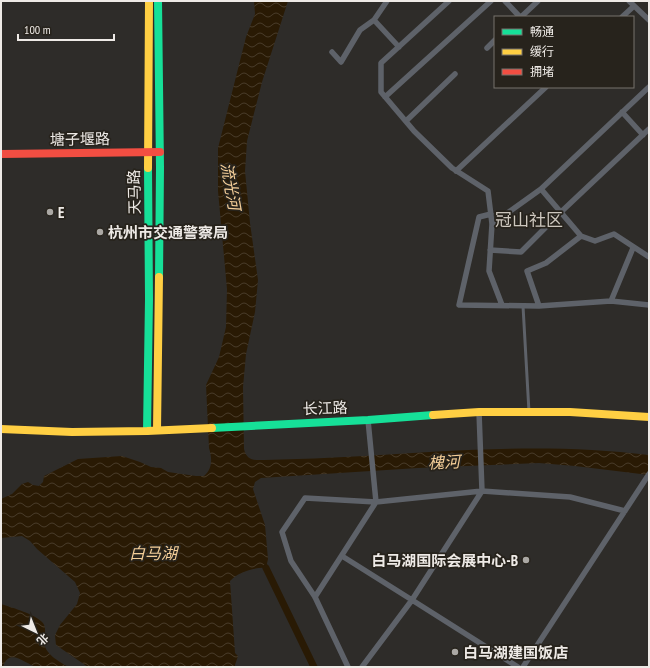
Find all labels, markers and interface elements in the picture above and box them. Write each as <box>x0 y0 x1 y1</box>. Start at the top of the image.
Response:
scale bar <box>18 16 114 42</box>
legend <box>494 16 634 88</box>
text: 100 m <box>24 22 51 37</box>
text: 畅通 <box>530 24 554 39</box>
text: 缓行 <box>530 44 554 59</box>
text: 拥堵 <box>530 64 554 79</box>
street label: 塘子堰路 <box>50 129 110 149</box>
water label: 流光河 <box>217 161 246 214</box>
street label: 天马路 <box>124 169 144 215</box>
place label: E <box>58 203 64 222</box>
marker: E <box>45 207 55 217</box>
district label: 冠山社区 <box>495 209 563 231</box>
place label: 杭州市交通警察局 <box>108 223 228 242</box>
marker: 杭州市交通警察局 <box>95 227 105 237</box>
street label: 长江路 <box>302 398 348 418</box>
water label: 槐河 <box>427 451 463 473</box>
water label: 白马湖 <box>129 543 180 563</box>
place label: 白马湖国际会展中心-B <box>371 551 518 570</box>
marker: 白马湖国际会展中心-B <box>521 555 531 565</box>
north arrow <box>16 612 56 652</box>
text: 北 <box>34 630 52 648</box>
place label: 白马湖建国饭店 <box>463 643 568 662</box>
marker: 白马湖建国饭店 <box>450 647 460 657</box>

